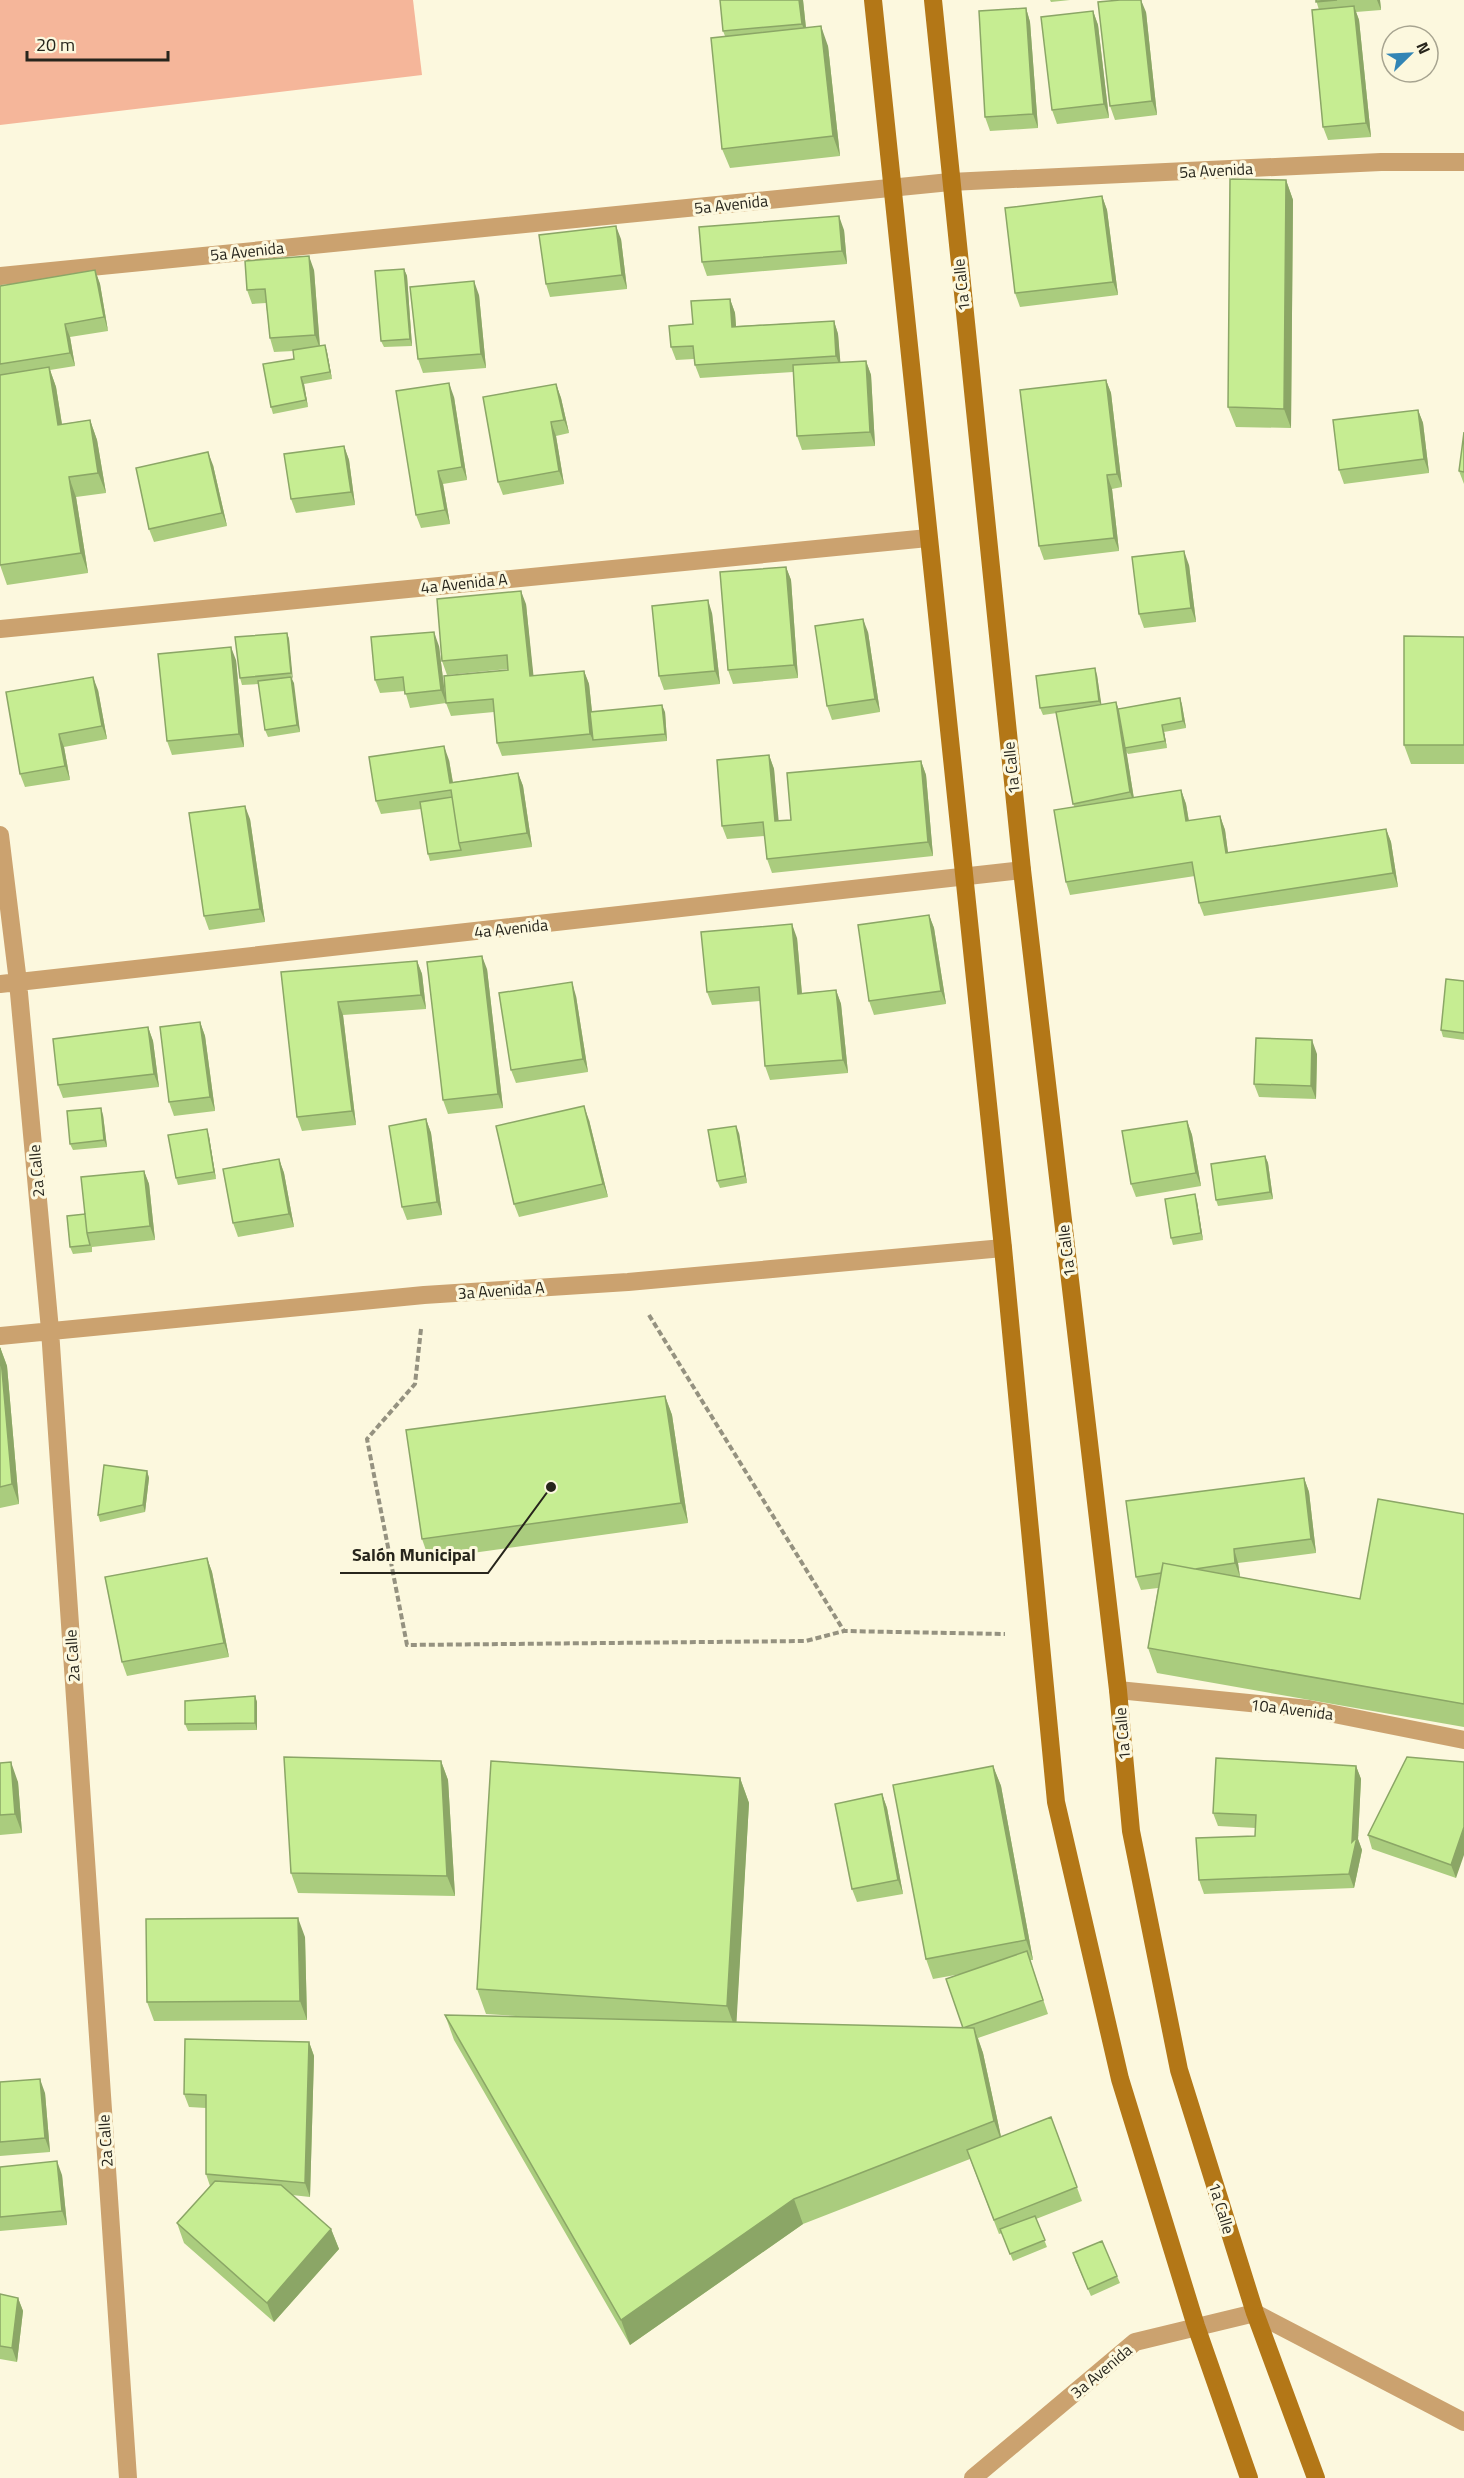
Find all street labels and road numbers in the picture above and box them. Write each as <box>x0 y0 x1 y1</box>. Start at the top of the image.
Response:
street label: 5a Avenida <box>1178 156 1254 184</box>
street label: 5a Avenida <box>693 188 769 220</box>
street label: 5a Avenida <box>209 235 285 267</box>
street label: 1a Calle <box>946 258 976 312</box>
street label: 4a Avenida A <box>419 566 509 599</box>
street label: 1a Calle <box>996 741 1026 795</box>
street label: 4a Avenida <box>473 912 549 944</box>
street label: 2a Calle <box>22 1144 50 1198</box>
street label: 1a Calle <box>1051 1223 1081 1279</box>
street label: 3a Avenida A <box>457 1275 546 1305</box>
street label: 2a Calle <box>58 1629 86 1683</box>
street label: 10a Avenida <box>1249 1692 1335 1726</box>
street label: 1a Calle <box>1108 1707 1136 1761</box>
street label: 2a Calle <box>91 2114 119 2168</box>
street label: 1a Calle <box>1203 2179 1241 2237</box>
street label: 3a Avenida <box>1065 2338 1137 2404</box>

